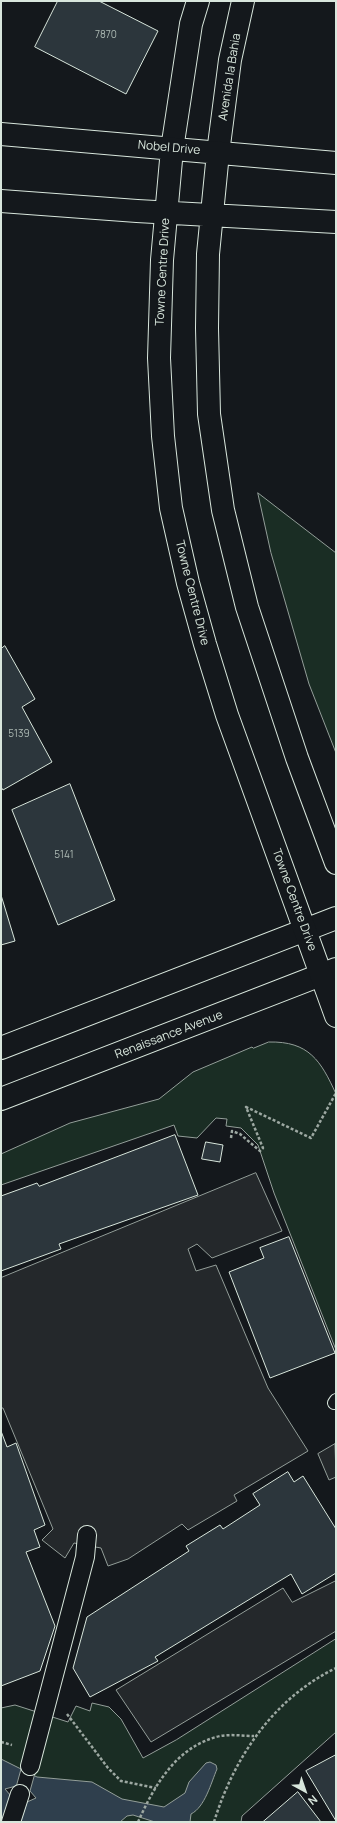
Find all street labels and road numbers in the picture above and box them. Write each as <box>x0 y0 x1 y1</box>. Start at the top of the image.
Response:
street label: Avenida la Bahia <box>216 32 244 122</box>
street label: Nobel Drive <box>137 138 201 158</box>
street label: Towne Centre Drive <box>153 218 173 326</box>
street label: Towne Centre Drive <box>172 539 212 647</box>
street label: Towne Centre Drive <box>269 847 319 953</box>
street label: Renaissance Avenue <box>113 1008 225 1062</box>

